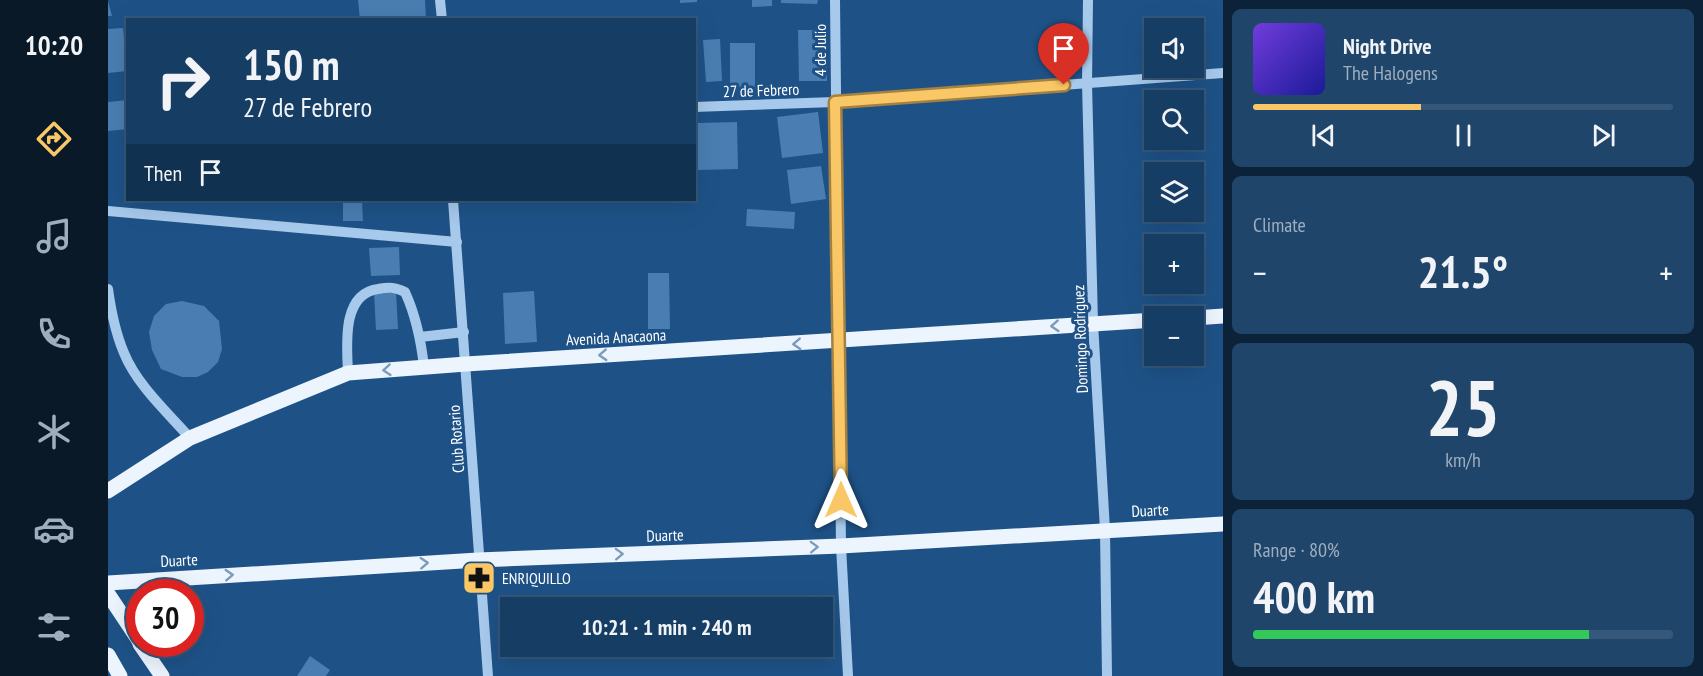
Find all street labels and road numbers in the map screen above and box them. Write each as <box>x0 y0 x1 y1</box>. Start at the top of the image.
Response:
street label: 4 de Julio <box>810 24 830 76</box>
street label: 27 de Febrero <box>722 79 800 101</box>
street label: Domingo Rodríguez <box>1068 284 1092 393</box>
street label: Avenida Anacaona <box>565 324 667 350</box>
street label: Club Rotario <box>444 404 468 474</box>
street label: Duarte <box>1131 499 1169 521</box>
street label: Duarte <box>646 524 684 546</box>
street label: Duarte <box>160 549 198 571</box>

